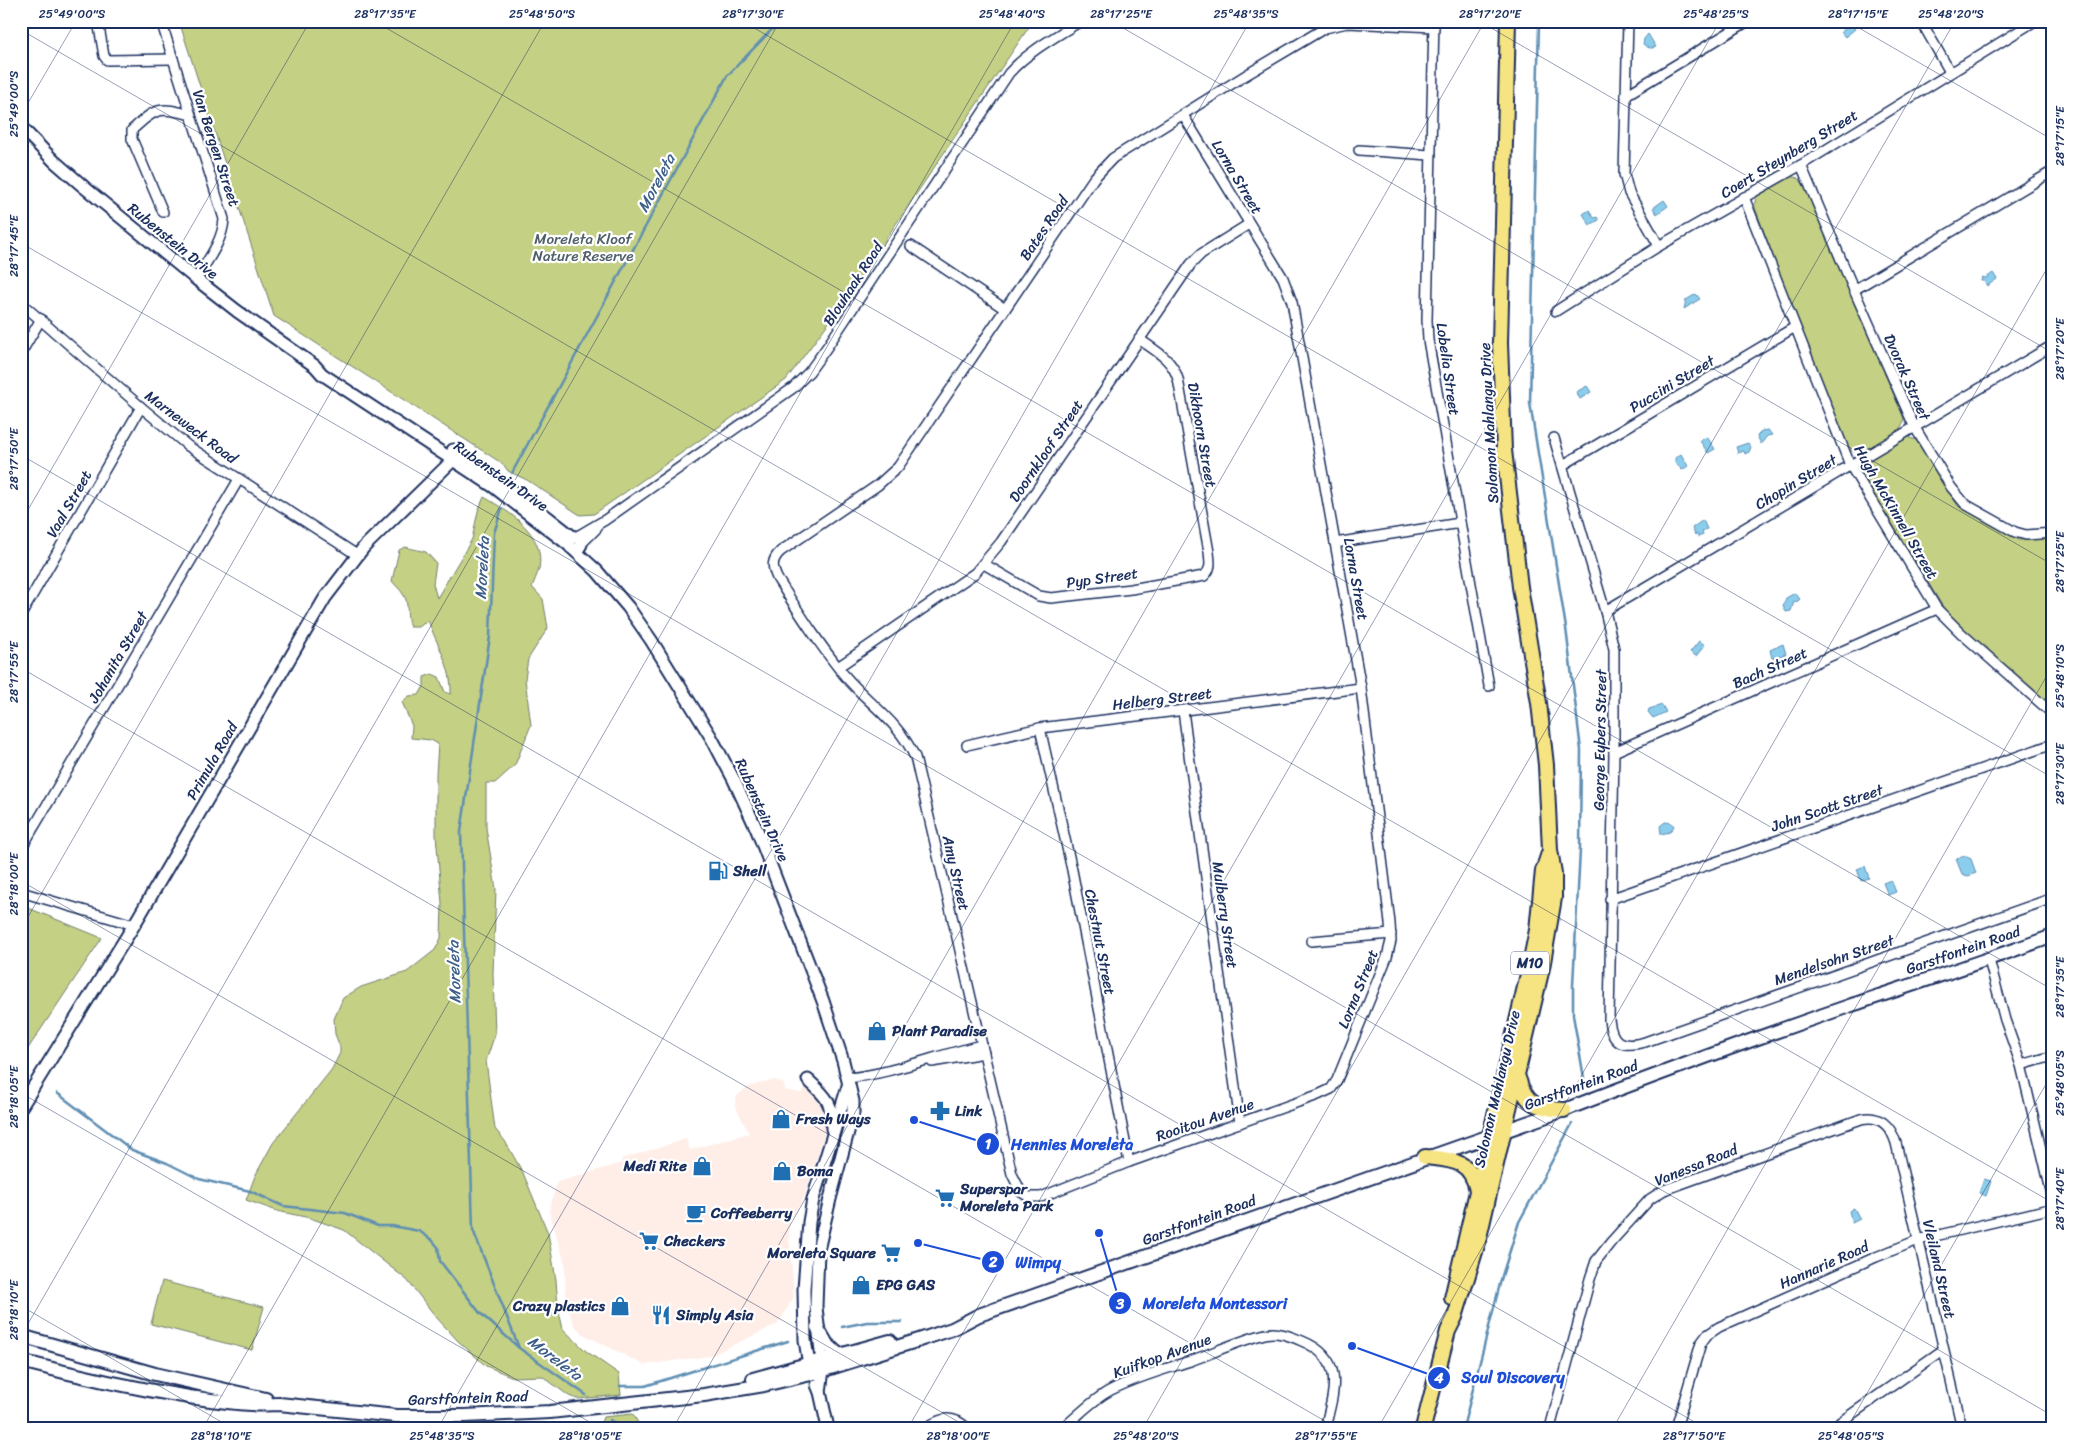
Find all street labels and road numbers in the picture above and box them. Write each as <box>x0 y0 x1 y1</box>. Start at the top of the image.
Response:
street label: Van Bergen Street <box>185 86 247 210</box>
street label: Coert Steynberg Street <box>1715 102 1863 206</box>
street label: Lorna Street <box>1204 135 1270 220</box>
street label: Bates Road <box>1013 189 1076 266</box>
street label: Rubenstein Drive <box>122 196 224 286</box>
street label: Blouhaak Road <box>816 236 891 331</box>
street label: Lobelia Street <box>1429 321 1467 418</box>
street label: Dvorak Street <box>1876 330 1938 425</box>
street label: Solomon Mahlangu Drive <box>1472 342 1506 504</box>
street label: Puccini Street <box>1624 348 1721 420</box>
street label: Dikhoorn Street <box>1180 380 1224 490</box>
street label: Marneweck Road <box>139 383 244 471</box>
street label: Doornkloof Street <box>1002 394 1090 508</box>
street label: Rubenstein Drive <box>448 434 554 518</box>
street label: Hugh McKinnell Street <box>1847 440 1945 585</box>
street label: Chopin Street <box>1750 447 1843 517</box>
street label: Vaal Street <box>39 465 99 543</box>
street label: Lorna Street <box>1336 536 1376 623</box>
street label: Pyp Street <box>1064 560 1140 596</box>
street label: Johanita Street <box>81 605 155 709</box>
street label: Bach Street <box>1728 640 1812 696</box>
street label: George Eybers Street <box>1586 668 1614 811</box>
street label: Helberg Street <box>1111 680 1214 718</box>
street label: Primula Road <box>179 716 246 805</box>
street label: Rubenstein Drive <box>728 754 796 866</box>
street label: John Scott Street <box>1766 776 1887 840</box>
street label: Amy Street <box>934 832 977 914</box>
street label: Mulberry Street <box>1205 860 1245 971</box>
street label: Chestnut Street <box>1077 887 1123 998</box>
street label: Garstfontein Road <box>1902 918 2025 982</box>
street label: Mendelsohn Street <box>1770 927 1899 993</box>
street label: Lorna Street <box>1330 945 1386 1033</box>
road number: M10 <box>1511 951 1549 974</box>
street label: Solomon Mahlangu Drive <box>1466 1007 1528 1170</box>
street label: Garstfontein Road <box>1520 1052 1643 1118</box>
street label: Rooitou Avenue <box>1152 1091 1258 1149</box>
street label: Vanessa Road <box>1650 1136 1743 1194</box>
street label: Garstfontein Road <box>1138 1187 1261 1253</box>
street label: Vleiland Street <box>1915 1217 1963 1322</box>
street label: Hannarie Road <box>1775 1233 1874 1296</box>
street label: Kuifkop Avenue <box>1109 1326 1215 1386</box>
street label: Garstfontein Road <box>408 1383 529 1413</box>

